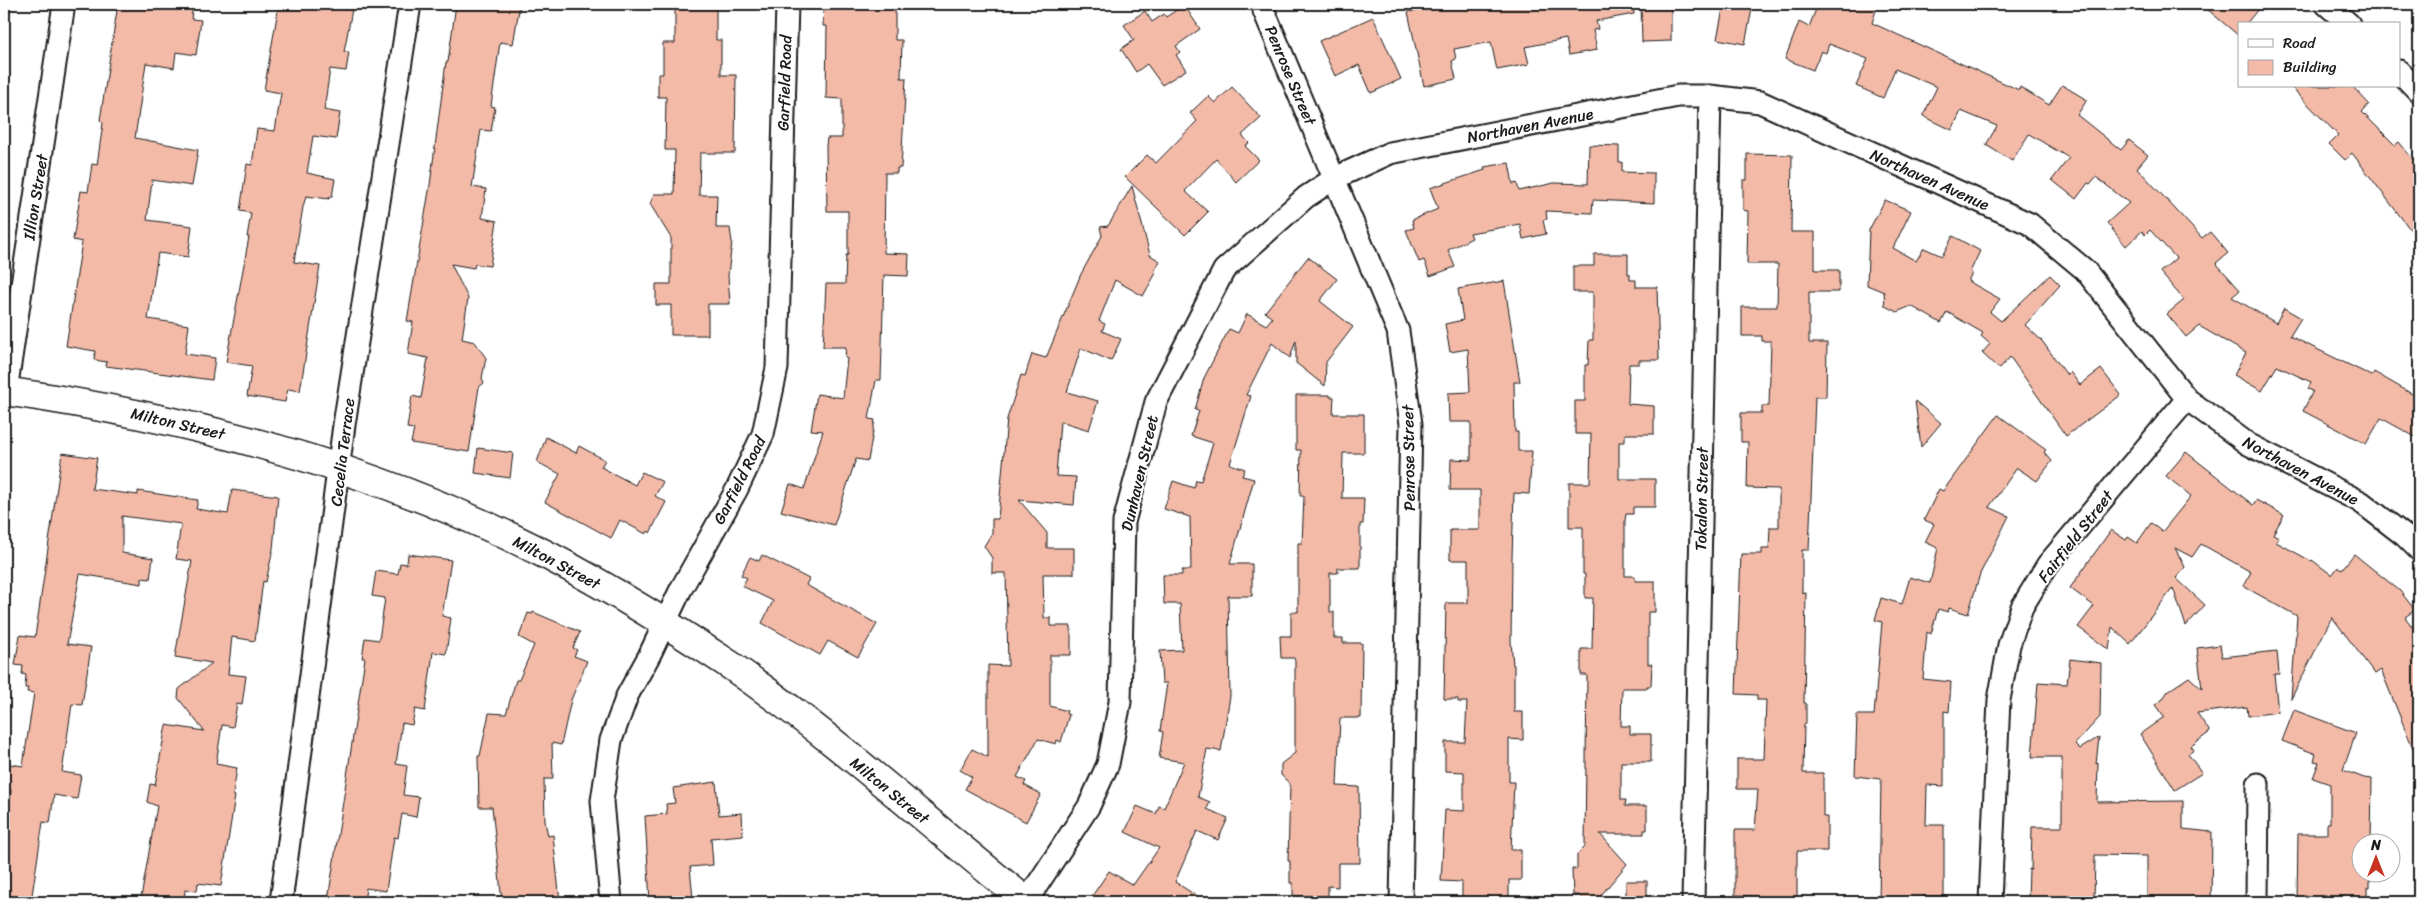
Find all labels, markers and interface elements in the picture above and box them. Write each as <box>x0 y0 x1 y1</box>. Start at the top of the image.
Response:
street label: Penrose Street <box>1256 21 1325 130</box>
legend <box>2238 22 2400 88</box>
text: Road <box>2283 30 2316 56</box>
street label: Garfield Road <box>768 33 801 131</box>
text: Building <box>2283 54 2337 80</box>
street label: Northaven Avenue <box>1464 99 1596 152</box>
street label: Northaven Avenue <box>1865 140 1995 219</box>
street label: Illion Street <box>14 151 57 243</box>
street label: Cecelia Terrace <box>321 396 364 508</box>
street label: Milton Street <box>128 399 228 449</box>
street label: Penrose Street <box>1393 404 1424 511</box>
street label: Dunhaven Street <box>1112 412 1167 534</box>
street label: Northaven Avenue <box>2237 428 2364 513</box>
street label: Garfield Road <box>705 430 775 530</box>
street label: Tokalon Street <box>1686 446 1717 551</box>
street label: Fairfield Street <box>2030 483 2121 589</box>
street label: Milton Street <box>508 527 606 598</box>
street label: Milton Street <box>843 749 937 832</box>
text: N <box>2370 833 2381 858</box>
north arrow <box>2350 834 2400 884</box>

